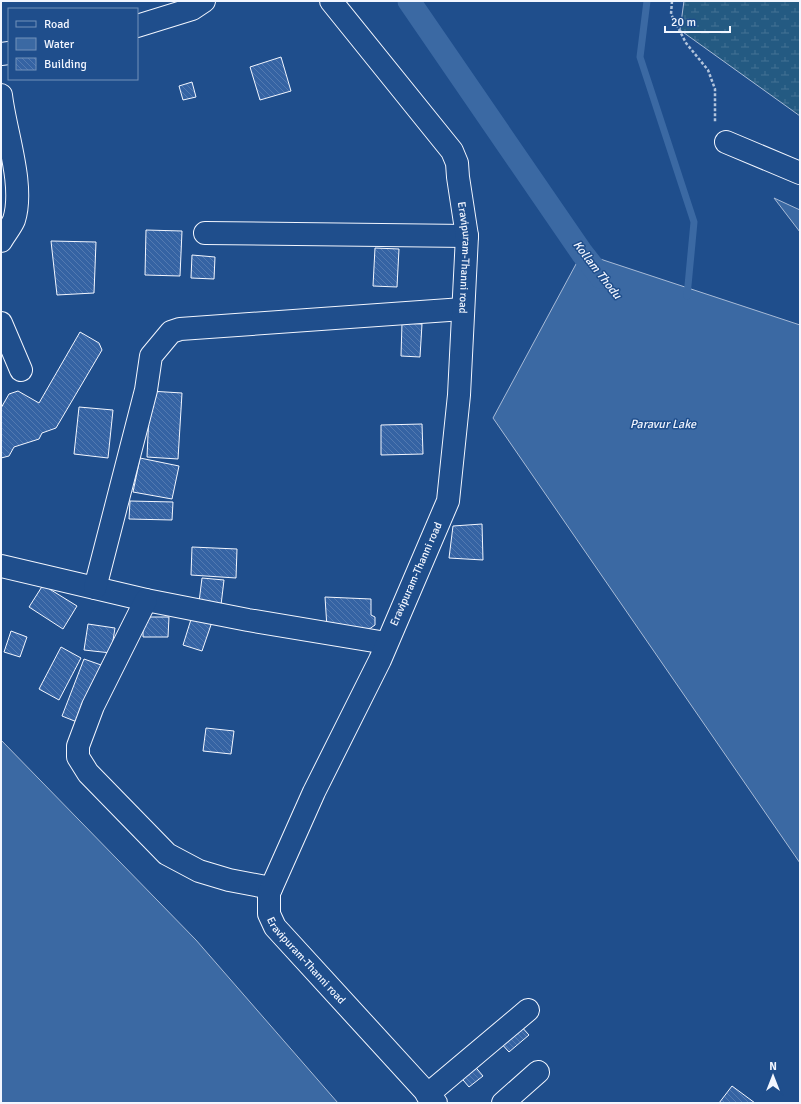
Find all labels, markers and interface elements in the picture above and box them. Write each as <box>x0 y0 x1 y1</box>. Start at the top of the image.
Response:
legend <box>8 8 138 80</box>
scale bar <box>665 8 730 34</box>
text: 20 m <box>671 15 696 30</box>
text: Road <box>44 17 70 32</box>
text: Water <box>44 37 75 52</box>
text: Building <box>44 57 87 72</box>
street label: Eravipuram-Thanni road <box>455 201 474 314</box>
water label: Kollam Thodu <box>570 238 625 303</box>
water label: Paravur Lake <box>630 417 697 432</box>
street label: Eravipuram-Thanni road <box>387 520 445 628</box>
street label: Eravipuram-Thanni road <box>265 914 348 1006</box>
north arrow <box>753 1056 793 1096</box>
text: N <box>769 1060 777 1073</box>

